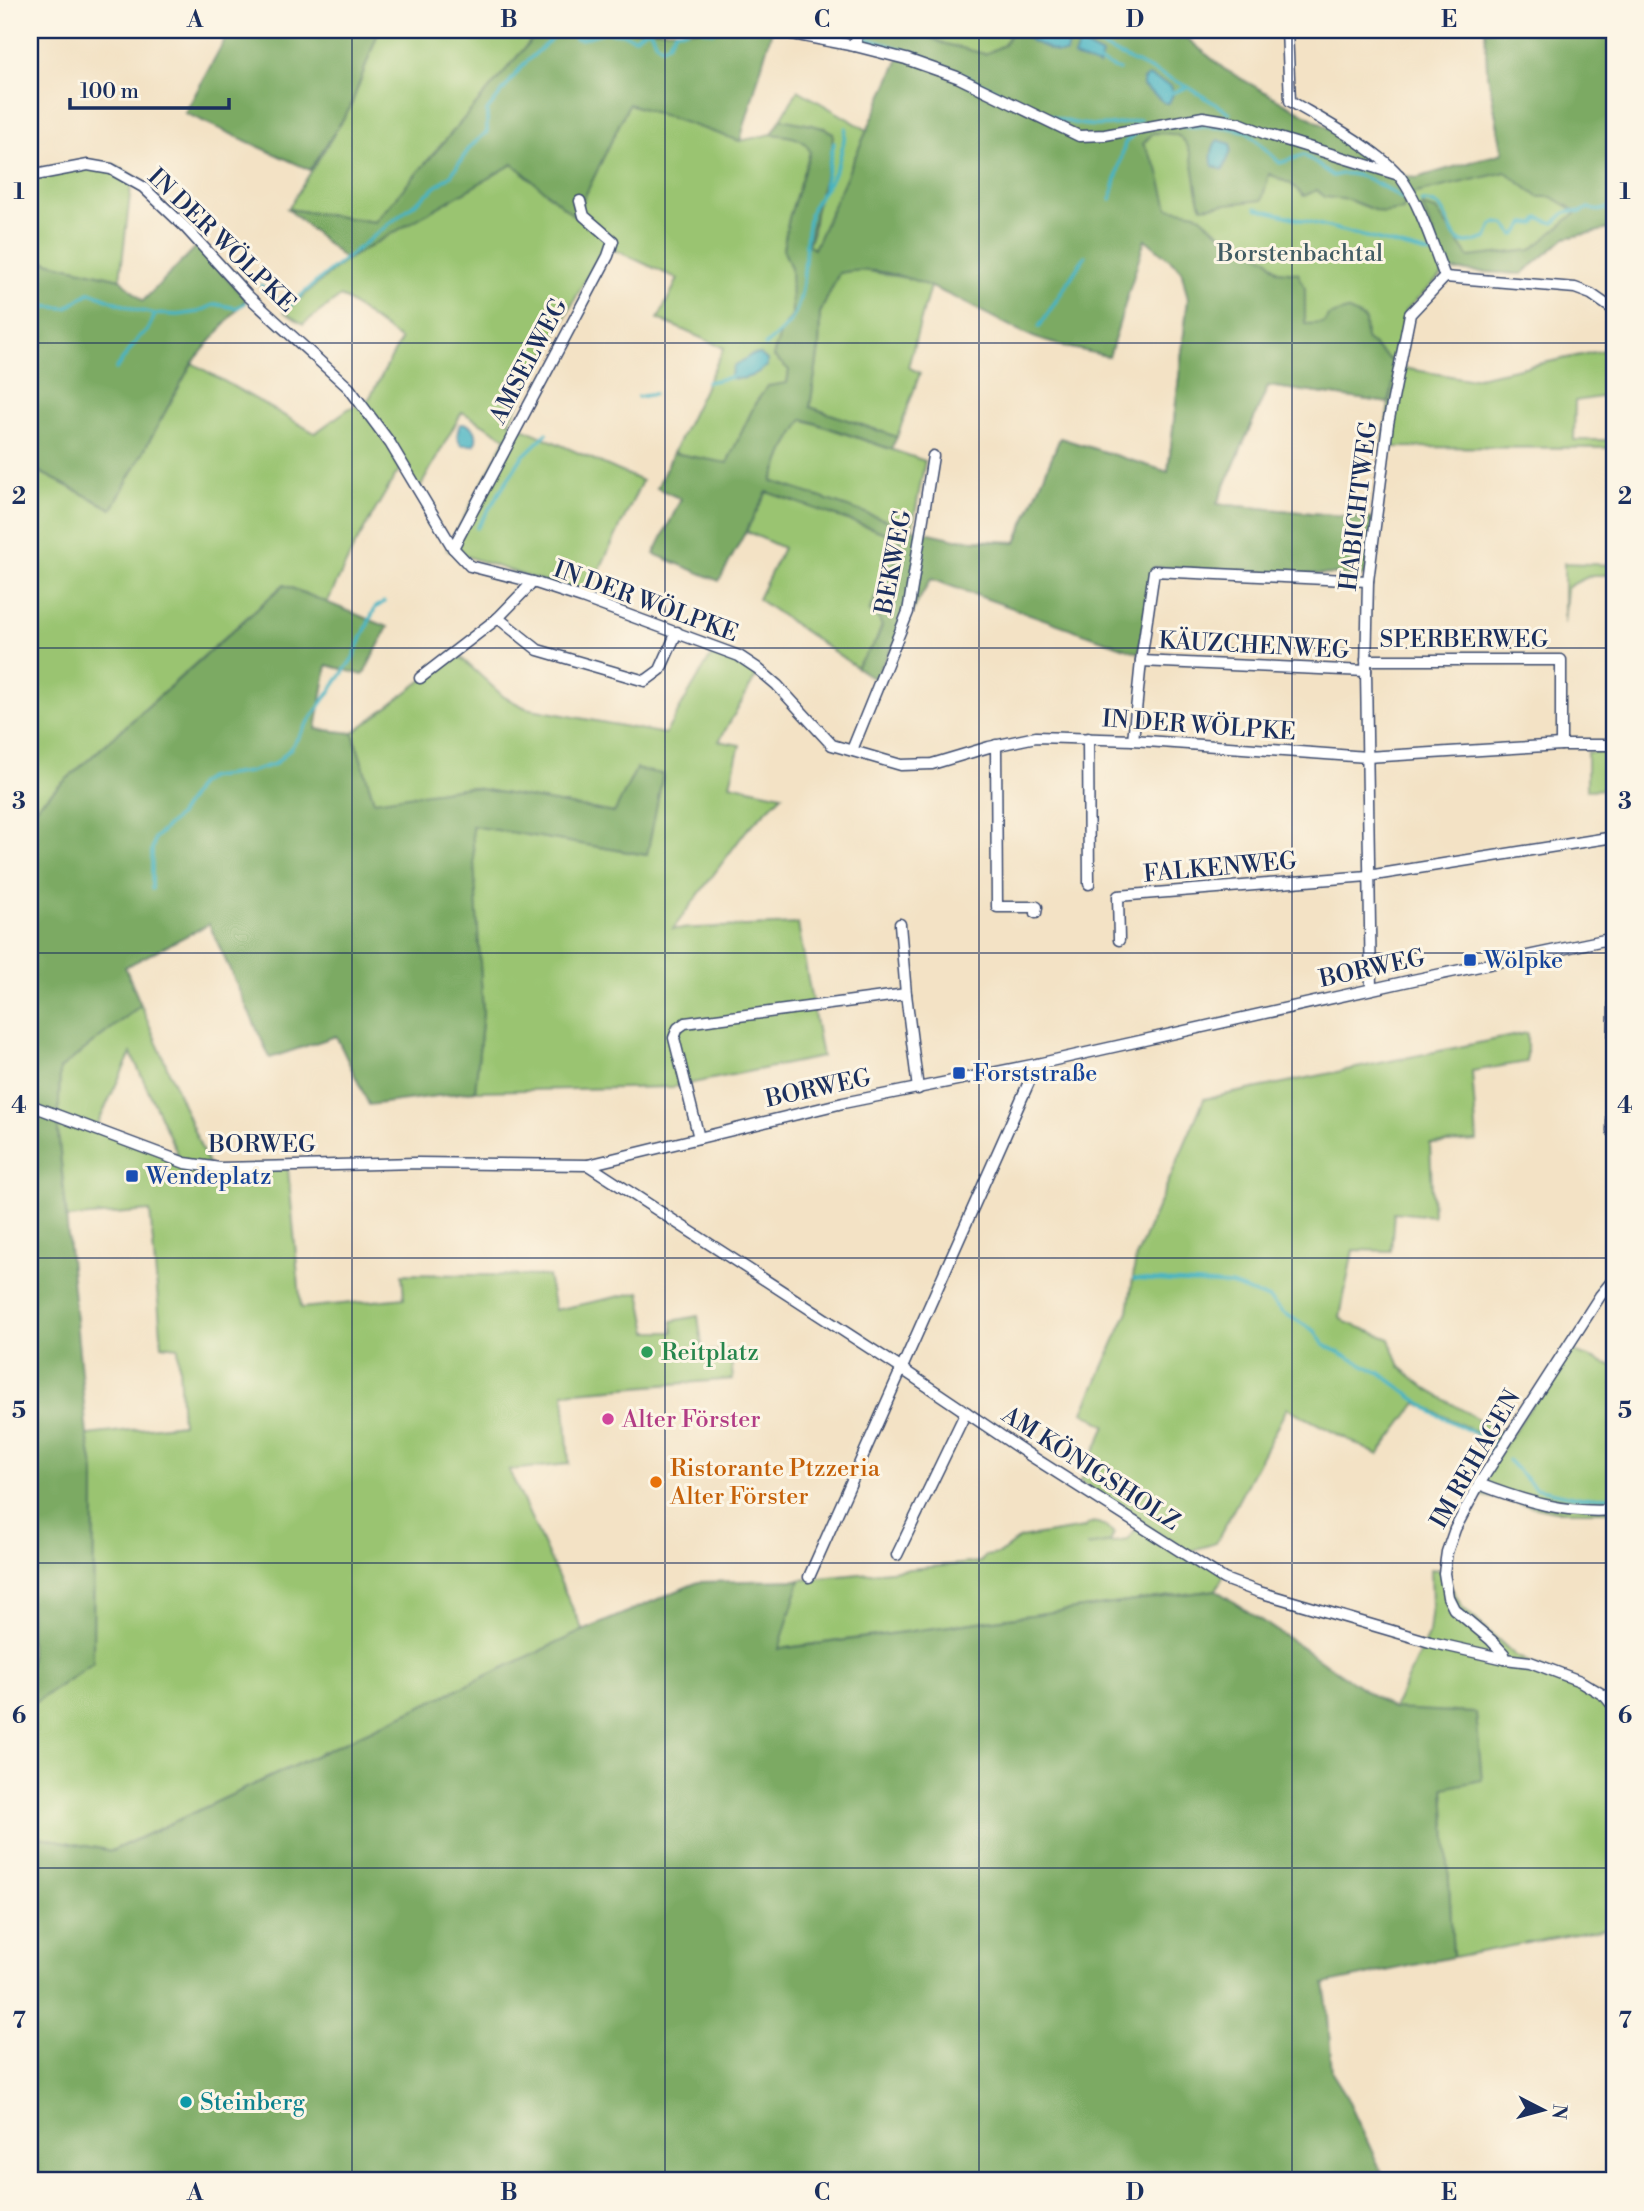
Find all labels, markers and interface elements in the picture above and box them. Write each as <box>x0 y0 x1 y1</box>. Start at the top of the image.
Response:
text: A <box>186 6 204 34</box>
text: B <box>500 6 518 34</box>
text: C <box>814 6 830 34</box>
text: D <box>1126 6 1144 34</box>
text: E <box>1441 6 1457 34</box>
scale bar <box>70 66 229 110</box>
text: 100 m <box>80 79 139 105</box>
street label: IN DER WÖLPKE <box>141 162 302 319</box>
text: 1 <box>13 178 25 206</box>
text: 1 <box>1619 178 1631 206</box>
park label: Borstenbachtal <box>1216 239 1383 269</box>
street label: AMSELWEG <box>483 293 575 430</box>
street label: HABICHTWEG <box>1334 419 1384 593</box>
text: 2 <box>12 483 26 511</box>
text: 2 <box>1618 483 1632 511</box>
street label: BEKWEG <box>869 507 919 618</box>
street label: IN DER WÖLPKE <box>549 554 742 649</box>
street label: KÄUZCHENWEG <box>1158 625 1350 666</box>
street label: SPERBERWEG <box>1380 625 1549 655</box>
street label: IN DER WÖLPKE <box>1101 703 1297 748</box>
text: 3 <box>12 788 26 816</box>
text: 3 <box>1618 788 1632 816</box>
street label: FALKENWEG <box>1142 846 1298 890</box>
street label: BORWEG <box>1316 943 1428 995</box>
place label: Wölpke <box>1483 946 1563 976</box>
marker: Wölpke <box>1462 952 1478 968</box>
place label: Forststraße <box>973 1059 1097 1089</box>
street label: BORWEG <box>762 1063 874 1115</box>
marker: Forststraße <box>951 1065 967 1081</box>
text: 4 <box>11 1092 27 1120</box>
text: 4 <box>1617 1092 1633 1120</box>
street label: BORWEG <box>207 1130 316 1160</box>
place label: Wendeplatz <box>145 1162 272 1192</box>
marker: Wendeplatz <box>124 1168 140 1184</box>
place label: Reitplatz <box>661 1338 759 1368</box>
marker: Reitplatz <box>639 1344 655 1360</box>
street label: IM REHAGEN <box>1424 1385 1528 1534</box>
text: 5 <box>12 1397 26 1425</box>
text: 5 <box>1618 1397 1632 1425</box>
street label: AM KÖNIGSHOLZ <box>995 1399 1186 1538</box>
place label: Alter Förster <box>621 1405 761 1435</box>
marker: Alter Förster <box>600 1411 616 1427</box>
place label: Ristorante Ptzzeria Alter Förster <box>669 1454 881 1512</box>
marker: Ristorante Ptzzeria Alter Förster <box>648 1474 664 1490</box>
text: 6 <box>12 1702 26 1730</box>
text: 6 <box>1618 1702 1632 1730</box>
text: 7 <box>12 2007 26 2035</box>
text: 7 <box>1618 2007 1632 2035</box>
north arrow <box>1508 2074 1578 2144</box>
place label: Steinberg <box>200 2088 305 2118</box>
marker: Steinberg <box>178 2094 194 2110</box>
text: N <box>1546 2103 1572 2120</box>
text: A <box>186 2179 204 2207</box>
text: B <box>500 2179 518 2207</box>
text: C <box>814 2179 830 2207</box>
text: D <box>1126 2179 1144 2207</box>
text: E <box>1441 2179 1457 2207</box>

